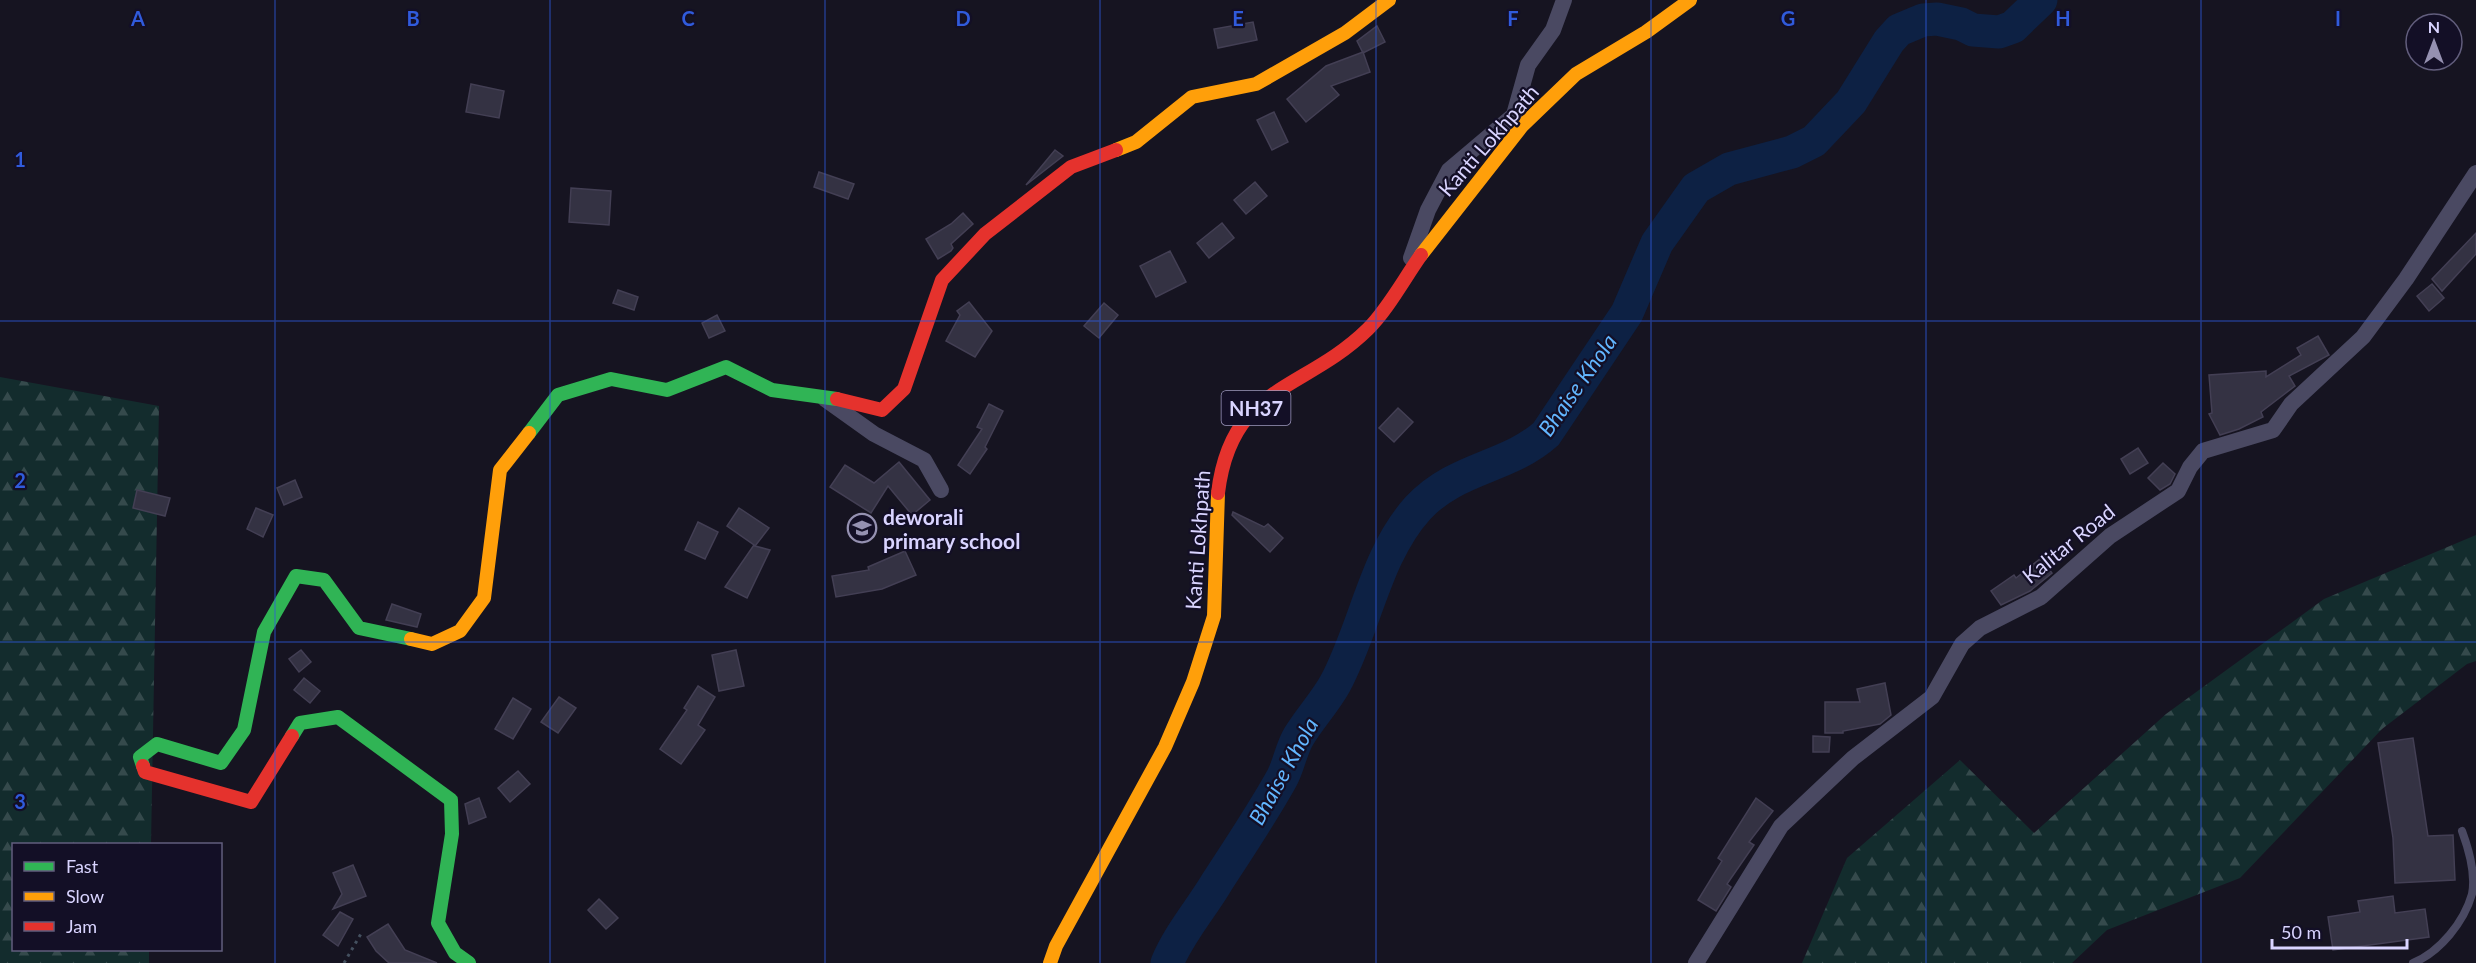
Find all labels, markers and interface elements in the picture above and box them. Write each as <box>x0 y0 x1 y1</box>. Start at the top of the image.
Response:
text: A <box>130 6 145 30</box>
text: B <box>406 6 420 30</box>
text: C <box>681 6 695 30</box>
text: D <box>955 6 971 30</box>
text: E <box>1232 6 1244 30</box>
text: F <box>1507 6 1519 30</box>
text: G <box>1781 6 1795 30</box>
text: H <box>2055 6 2071 30</box>
text: I <box>2335 6 2341 30</box>
north arrow <box>2404 12 2464 72</box>
text: N <box>2428 17 2440 36</box>
street label: Kanti Lokhpath <box>1433 79 1543 201</box>
text: 1 <box>14 147 26 171</box>
water label: Bhaise Khola <box>1532 329 1622 441</box>
road number: NH37 <box>1222 391 1290 425</box>
text: 2 <box>14 468 26 492</box>
street label: Kanti Lokhpath <box>1180 469 1214 611</box>
street label: Kalitar Road <box>2017 498 2119 588</box>
place label: deworali primary school <box>883 504 1020 553</box>
school or university icon: deworali primary school <box>846 512 878 544</box>
water label: Bhaise Khola <box>1243 713 1323 829</box>
text: 3 <box>14 789 26 813</box>
legend <box>12 843 222 951</box>
text: Fast <box>66 855 99 877</box>
text: Slow <box>66 885 104 907</box>
scale bar <box>2272 912 2407 950</box>
text: Jam <box>66 915 97 937</box>
text: 50 m <box>2281 921 2321 943</box>

